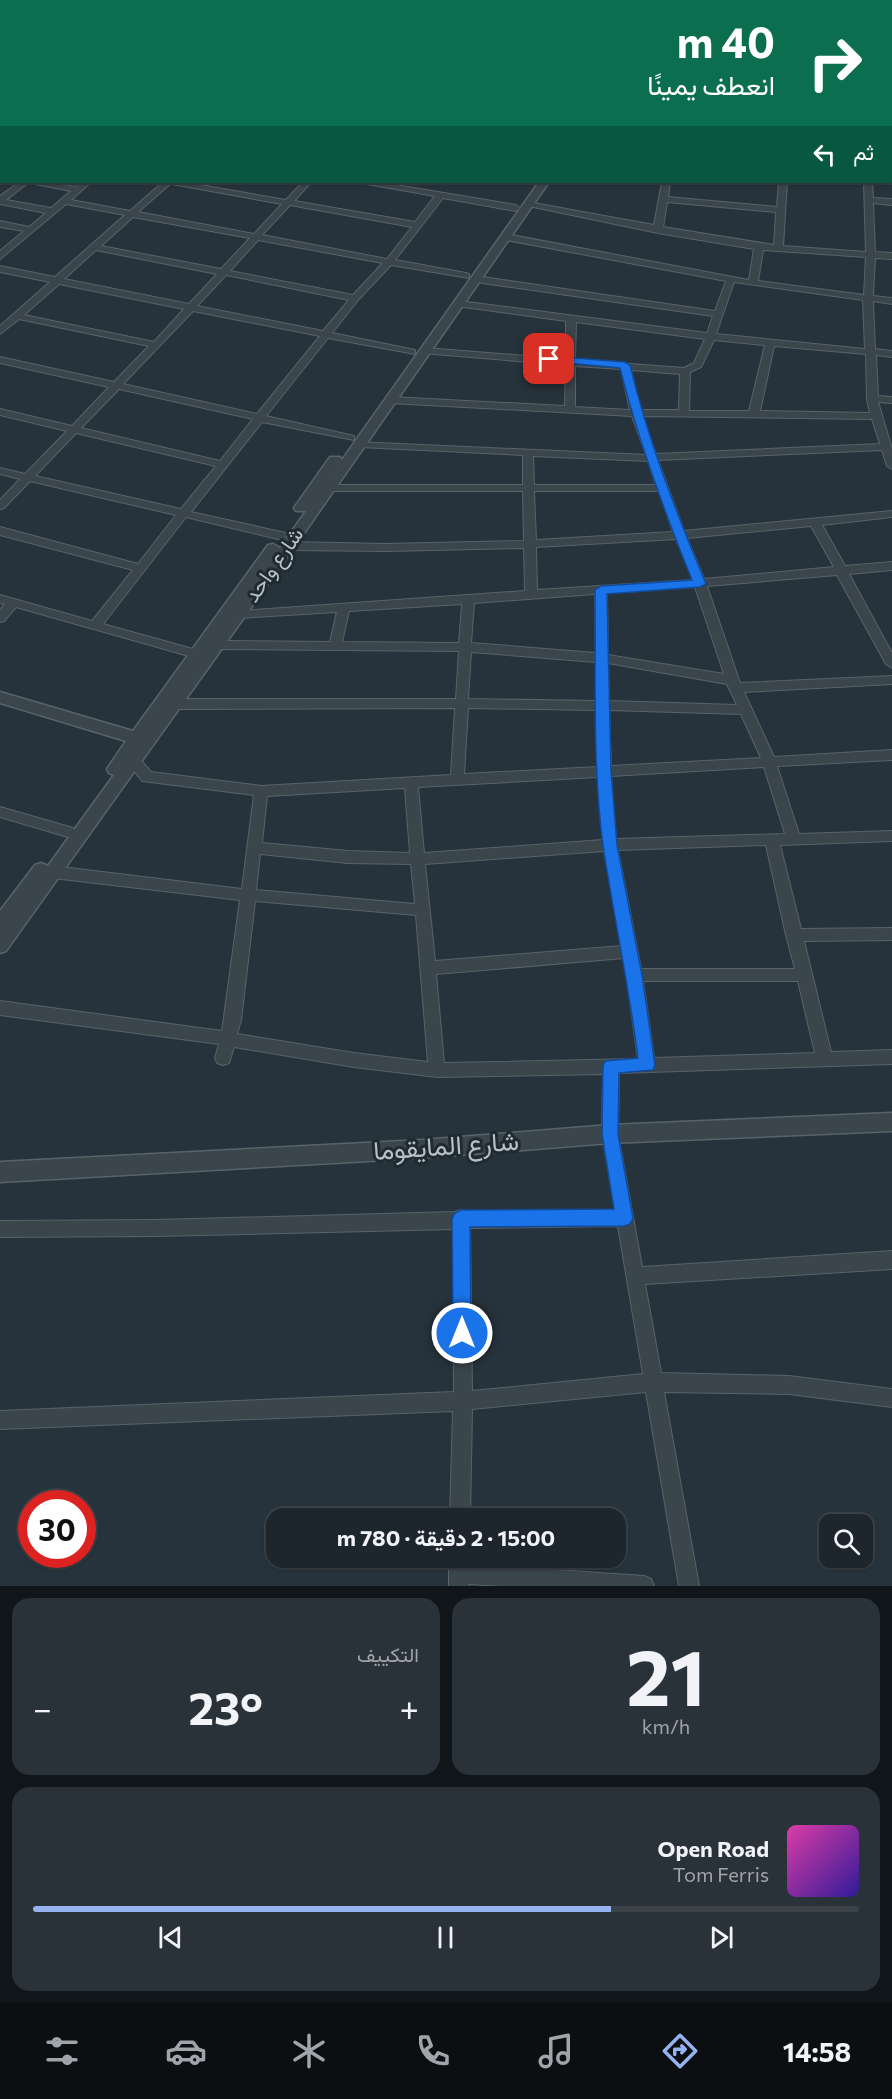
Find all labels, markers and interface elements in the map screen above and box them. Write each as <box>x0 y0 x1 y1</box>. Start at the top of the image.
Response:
text: 40 m <box>677 15 775 67</box>
icon: right <box>796 24 874 102</box>
text: انعطف يمينًا <box>647 68 775 101</box>
icon: left <box>808 138 841 171</box>
text: ثم <box>853 138 874 165</box>
pin <box>523 333 574 384</box>
icon: arrive <box>532 342 565 375</box>
street label: شارع واحد <box>238 522 310 608</box>
street label: شارع المايقوما <box>372 1124 520 1169</box>
position arrow <box>430 1301 494 1365</box>
speed limit sign: 30 <box>18 1490 96 1568</box>
map controls <box>819 1514 873 1568</box>
button: search <box>819 1514 873 1568</box>
text: 15:00 · 2 دقيقة · 780 m <box>337 1524 555 1551</box>
text: 21 <box>626 1627 706 1722</box>
text: التكييف <box>357 1642 419 1666</box>
text: 23° <box>189 1679 263 1734</box>
text: − <box>33 1687 52 1728</box>
text: + <box>400 1687 419 1728</box>
text: km/h <box>642 1714 690 1738</box>
text: Open Road <box>658 1835 769 1862</box>
text: Tom Ferris <box>673 1862 769 1886</box>
icon: previous <box>154 1921 187 1954</box>
icon: pause <box>429 1921 462 1954</box>
icon: next <box>705 1921 738 1954</box>
icon: filters <box>41 2030 83 2072</box>
icon: car <box>165 2030 207 2072</box>
icon: climate <box>288 2030 330 2072</box>
icon: phone <box>412 2030 454 2072</box>
icon: music <box>535 2030 577 2072</box>
icon: directions <box>659 2030 701 2072</box>
text: 14:58 <box>783 2035 851 2068</box>

